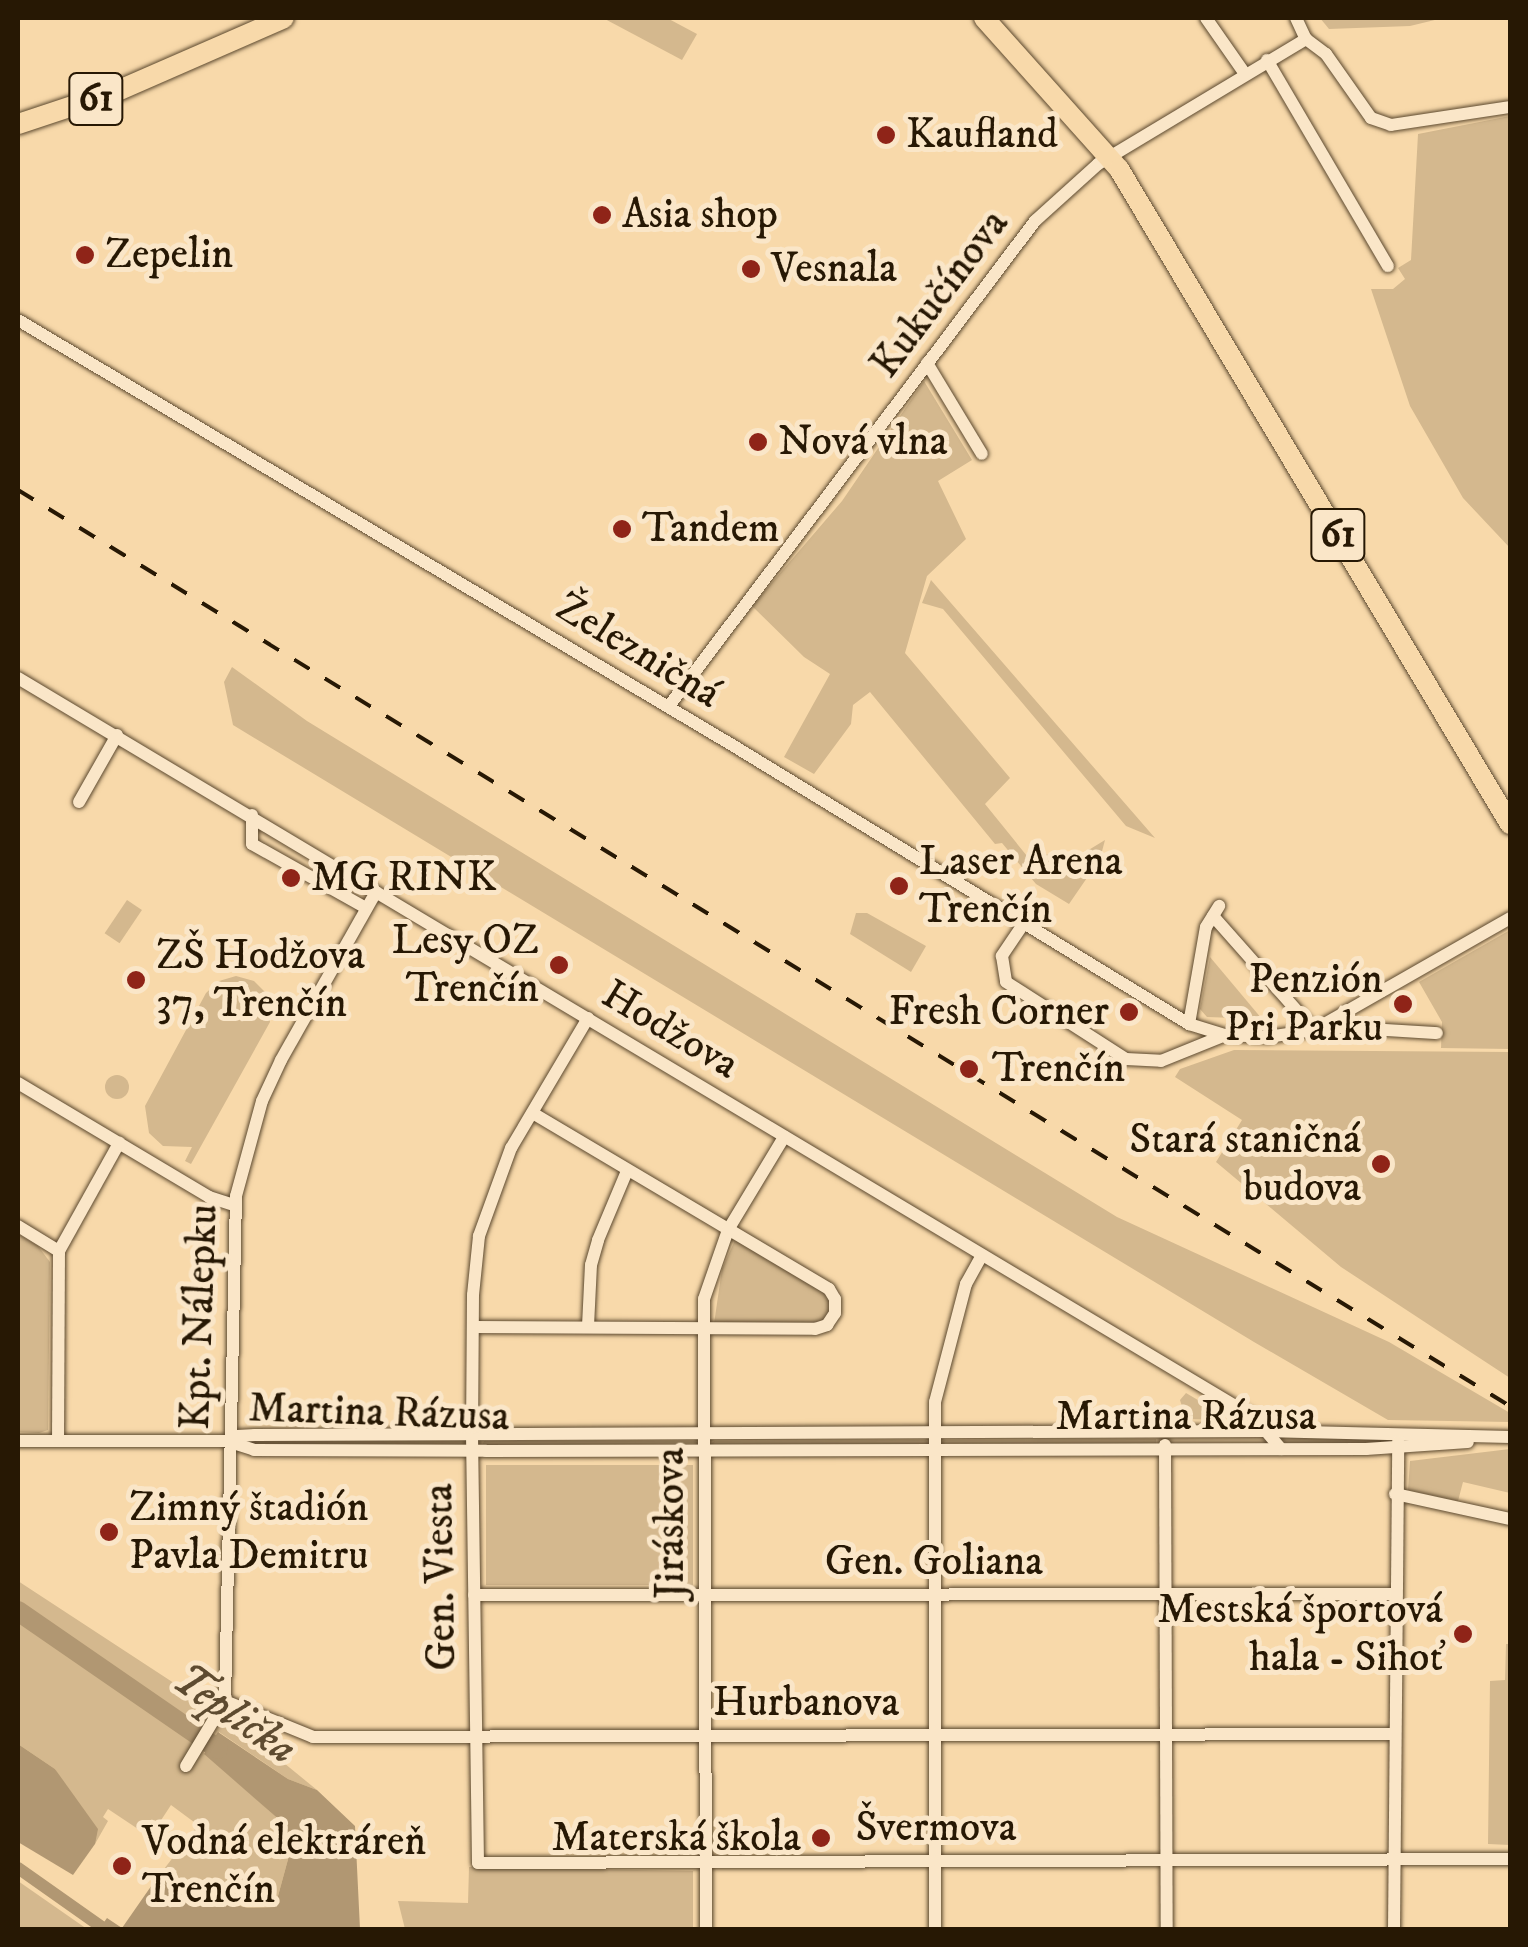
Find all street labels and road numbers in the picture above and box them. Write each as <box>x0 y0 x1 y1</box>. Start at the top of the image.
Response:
road number: 61 <box>66 64 126 134</box>
street label: Kukučínova <box>860 200 1020 388</box>
road number: 61 <box>1308 500 1368 570</box>
street label: Železničná <box>547 582 729 720</box>
street label: Hodžova <box>592 970 748 1090</box>
street label: Kpt. Nálepku <box>171 1203 229 1431</box>
street label: Martina Rázusa <box>248 1383 510 1443</box>
street label: Martina Rázusa <box>1055 1392 1317 1442</box>
street label: Jiráskova <box>646 1447 696 1599</box>
street label: Gen. Viesta <box>414 1483 468 1671</box>
street label: Gen. Goliana <box>825 1537 1043 1587</box>
street label: Hurbanova <box>713 1678 899 1728</box>
street label: Švermova <box>855 1803 1017 1853</box>

